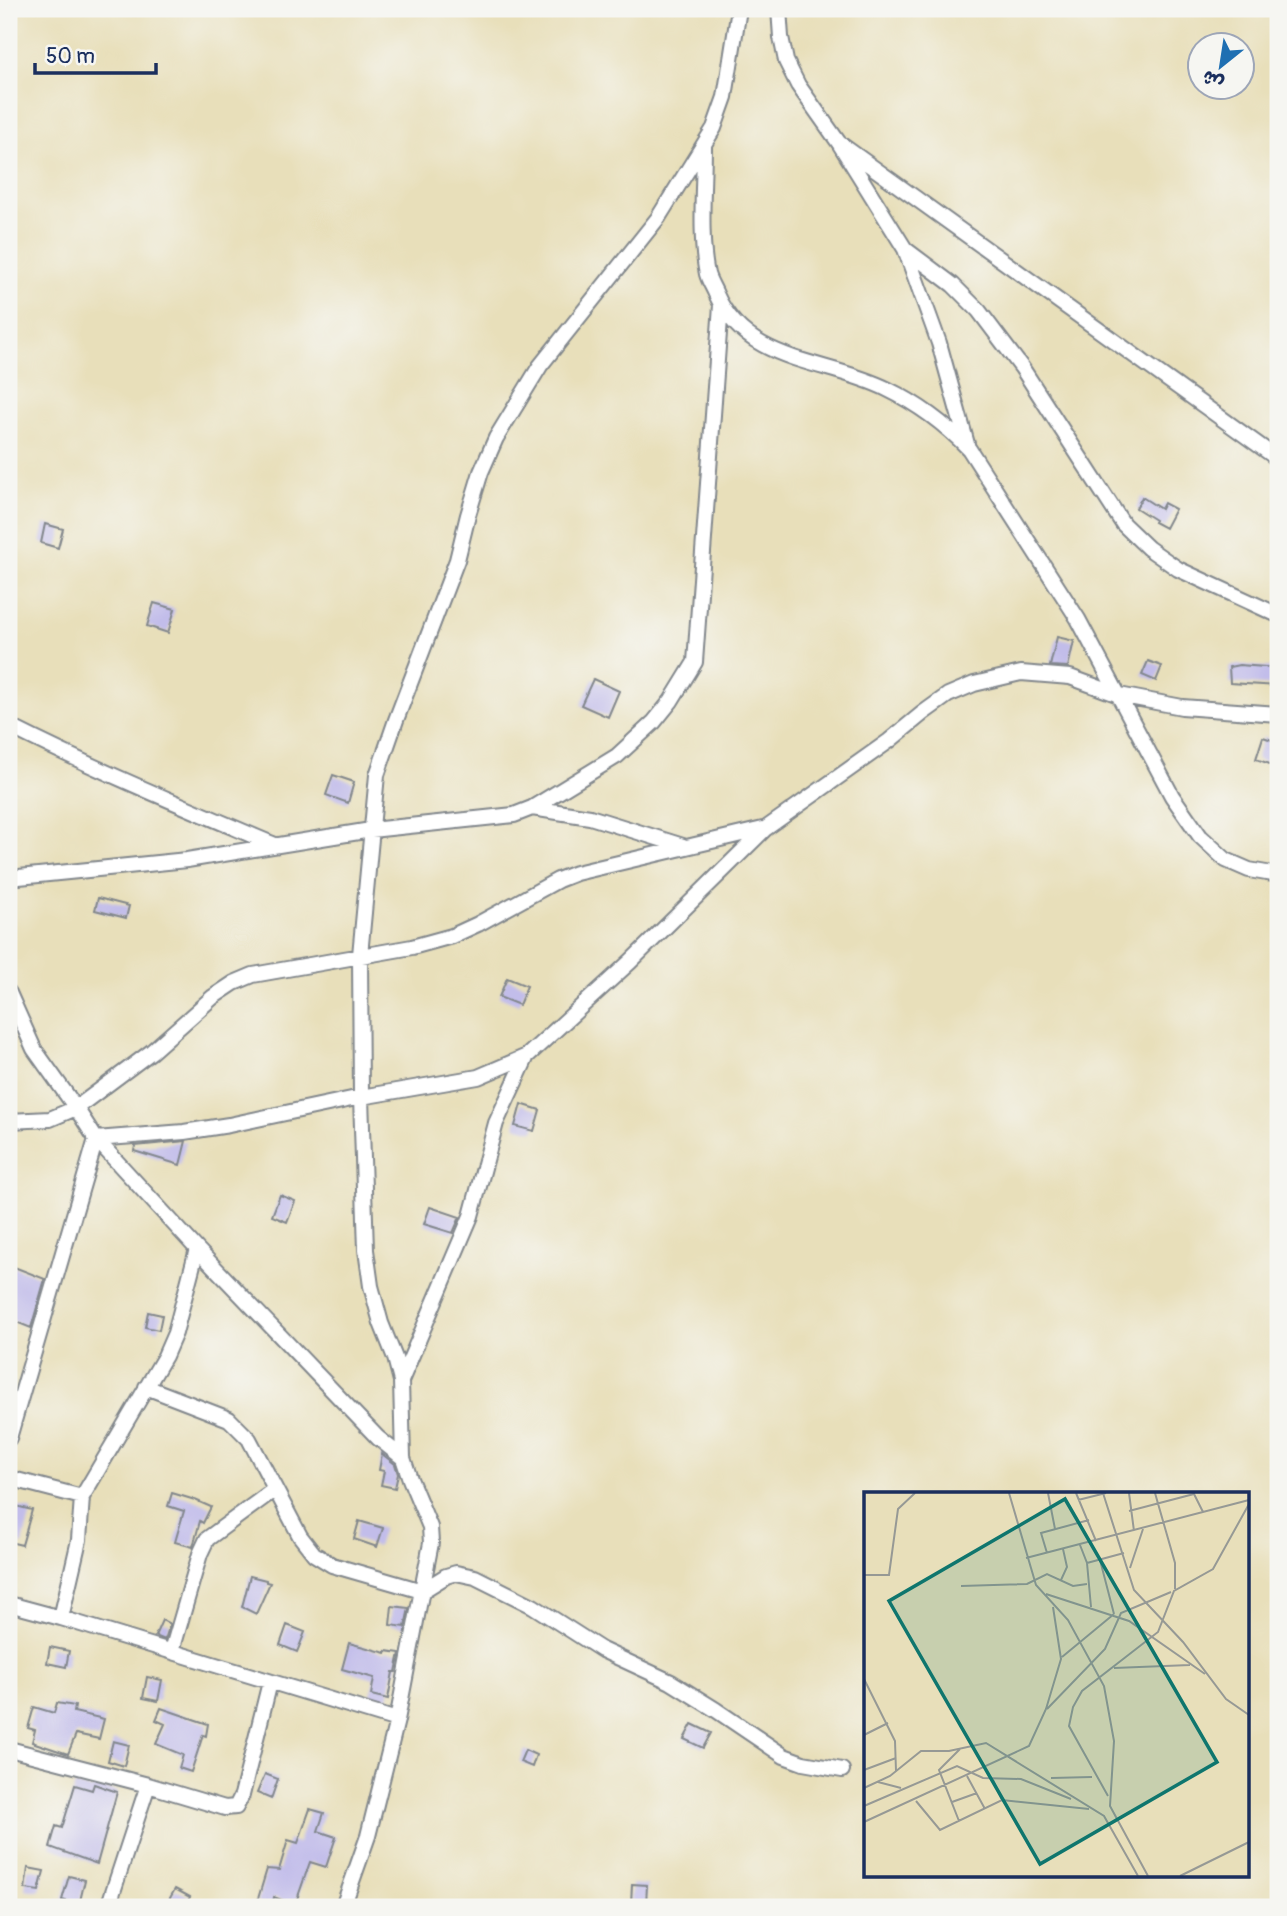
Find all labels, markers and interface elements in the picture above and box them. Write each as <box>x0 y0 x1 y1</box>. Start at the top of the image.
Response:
scale bar <box>35 32 156 76</box>
north arrow <box>1186 32 1256 102</box>
text: 50 m <box>46 43 95 70</box>
text: ش <box>1198 64 1228 95</box>
inset map <box>864 1492 1248 1878</box>

